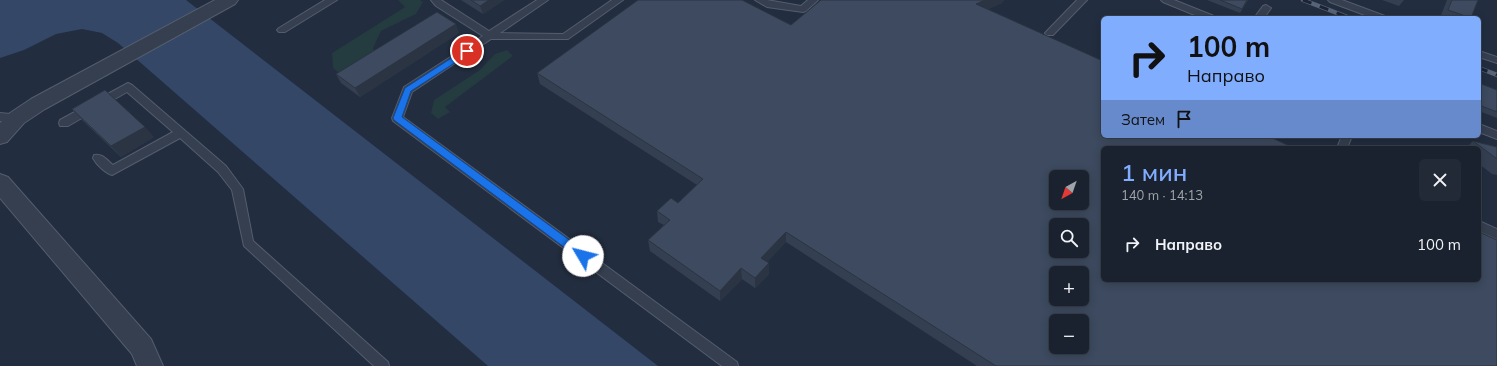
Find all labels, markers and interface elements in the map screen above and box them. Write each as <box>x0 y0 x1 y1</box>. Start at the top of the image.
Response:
text: 100 m <box>1187 29 1270 64</box>
icon: right <box>1121 32 1173 84</box>
pin <box>450 34 484 68</box>
icon: arrive <box>456 40 478 62</box>
text: Направо <box>1187 64 1265 87</box>
icon: arrive <box>1173 108 1195 130</box>
text: Затем <box>1121 110 1165 129</box>
text: 1 мин <box>1121 157 1187 187</box>
button: close <box>1419 159 1461 201</box>
north arrow <box>1049 170 1089 210</box>
map controls <box>1049 170 1089 354</box>
text: 140 m · 14:13 <box>1121 187 1203 203</box>
button: search <box>1049 218 1089 258</box>
icon: right <box>1121 233 1143 255</box>
position arrow <box>562 235 604 277</box>
text: Направо <box>1155 235 1222 254</box>
text: 100 m <box>1417 235 1461 254</box>
button: + <box>1049 266 1089 306</box>
button: − <box>1049 314 1089 354</box>

